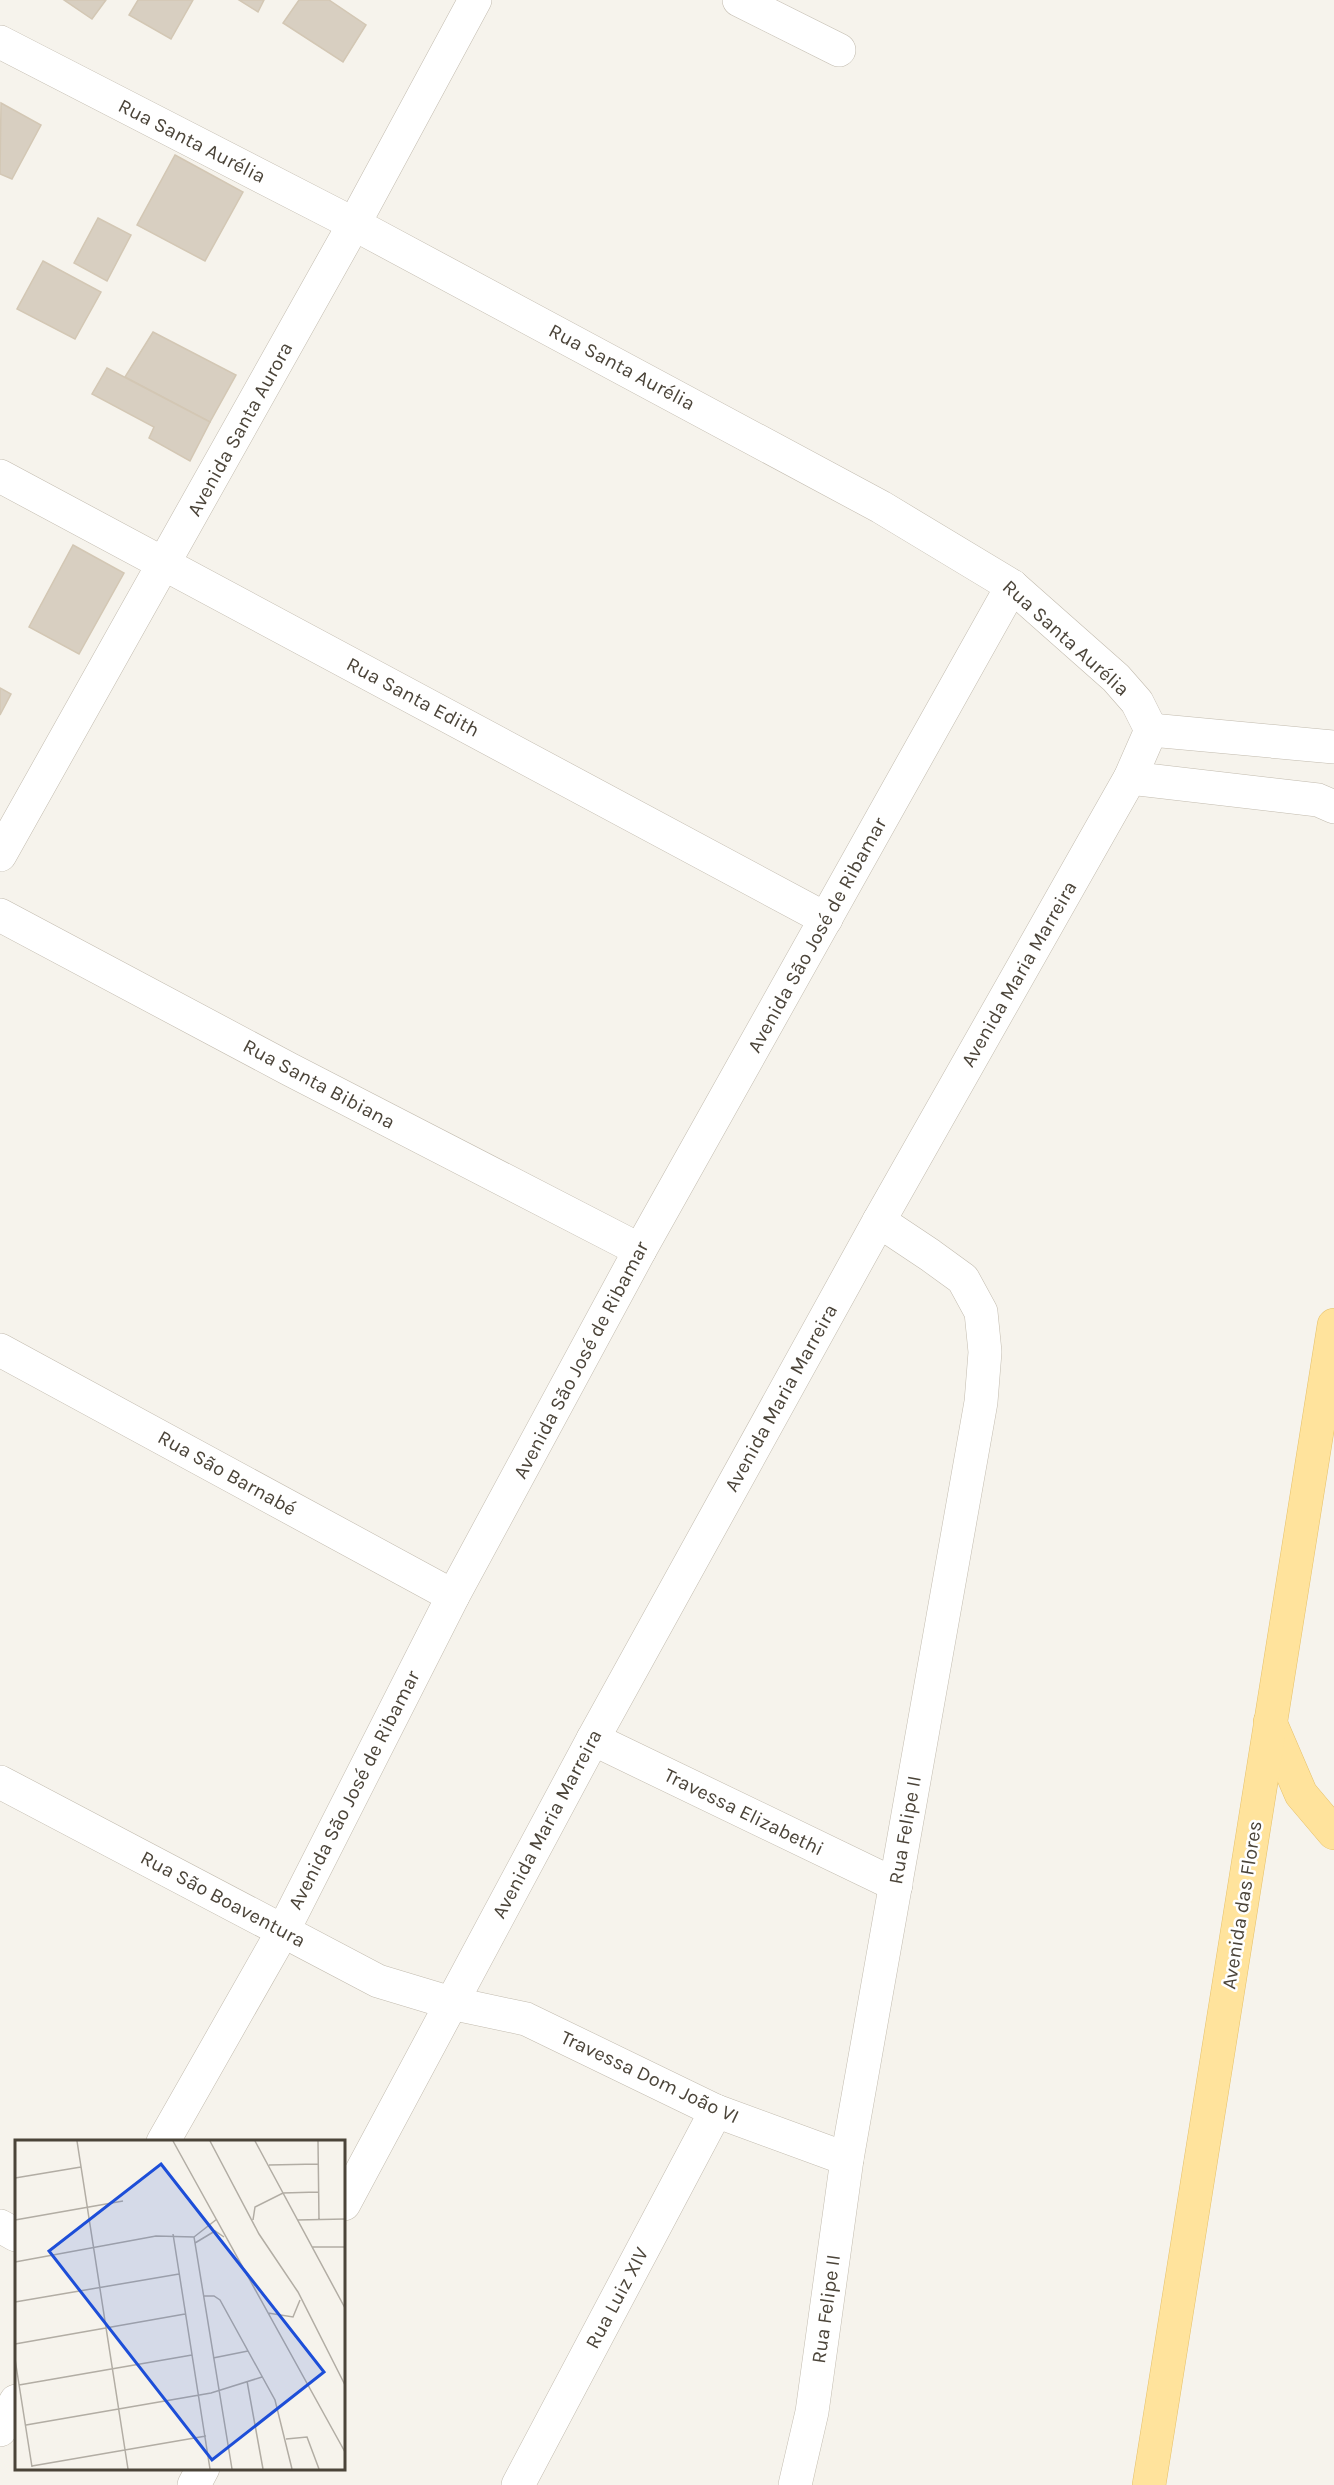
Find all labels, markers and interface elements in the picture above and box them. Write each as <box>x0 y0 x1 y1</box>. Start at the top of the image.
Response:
street label: Rua Santa Aurélia <box>114 94 270 188</box>
street label: Rua Santa Aurélia <box>545 319 699 415</box>
street label: Avenida Santa Aurora <box>183 338 297 520</box>
street label: Rua Santa Aurélia <box>998 575 1134 701</box>
street label: Rua Santa Edith <box>343 652 483 742</box>
street label: Avenida São José de Ribamar <box>743 813 892 1057</box>
street label: Avenida Maria Marreira <box>956 877 1082 1071</box>
street label: Rua Santa Bibiana <box>239 1034 399 1134</box>
street label: Avenida São José de Ribamar <box>509 1237 654 1482</box>
street label: Avenida Maria Marreira <box>720 1300 842 1496</box>
street label: Rua São Barnabé <box>154 1425 300 1521</box>
street label: Avenida São José de Ribamar <box>284 1666 425 1913</box>
street label: Avenida Maria Marreira <box>487 1726 607 1922</box>
street label: Travessa Elizabethi <box>660 1763 828 1861</box>
street label: Rua Felipe II <box>884 1774 926 1886</box>
street label: Avenida das Flores <box>1217 1819 1267 1991</box>
street label: Rua São Boaventura <box>137 1846 309 1952</box>
street label: Travessa Dom João VI <box>557 2026 743 2128</box>
inset map <box>15 2140 345 2470</box>
street label: Rua Luiz XIV <box>581 2243 653 2353</box>
street label: Rua Felipe II <box>807 2253 845 2365</box>

